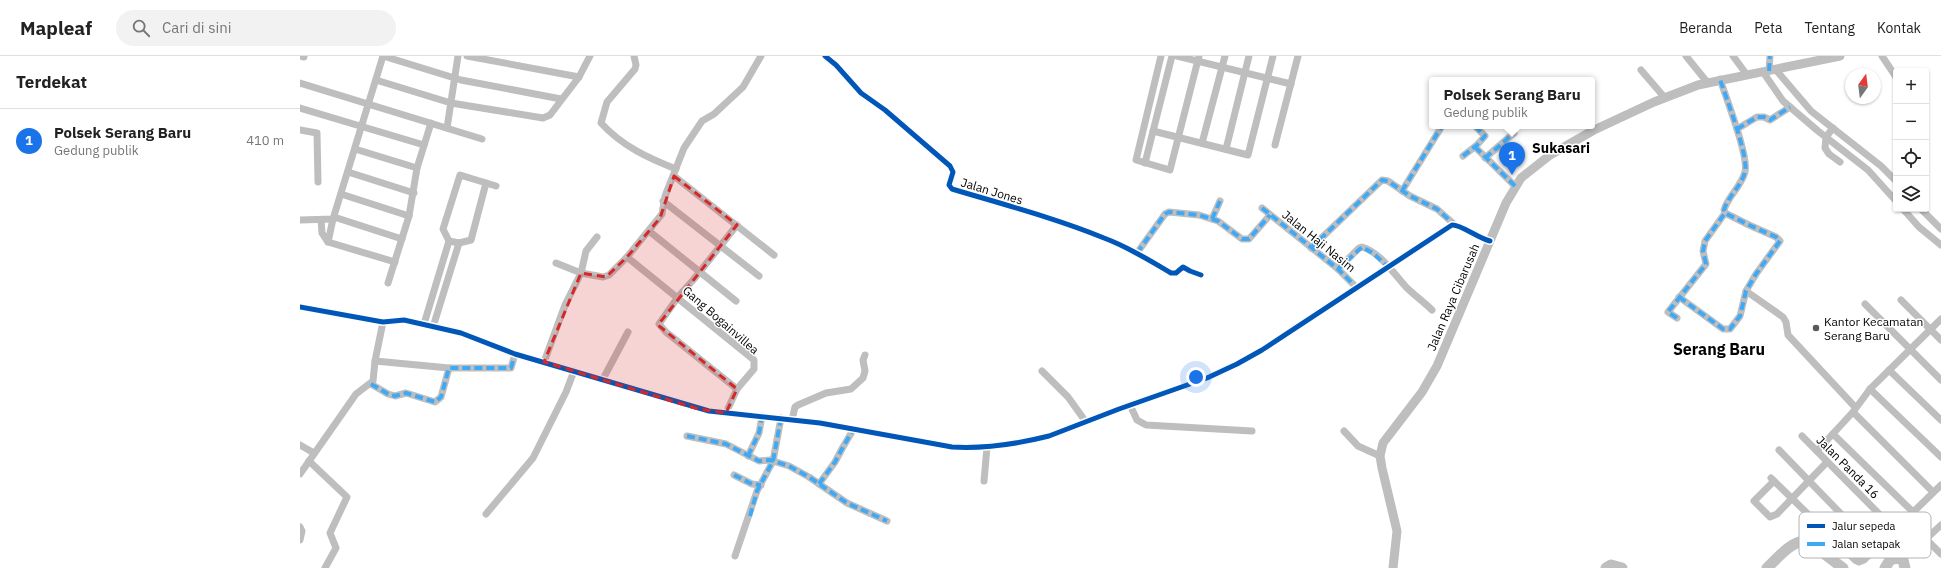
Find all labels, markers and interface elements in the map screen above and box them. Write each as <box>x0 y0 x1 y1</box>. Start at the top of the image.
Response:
search box <box>116 10 396 46</box>
text: Mapleaf <box>20 16 92 40</box>
icon: search <box>130 17 152 39</box>
text: Cari di sini <box>162 18 231 37</box>
text: Beranda <box>1679 19 1732 37</box>
text: Peta <box>1754 19 1782 37</box>
text: Tentang <box>1804 19 1855 37</box>
text: Kontak <box>1877 19 1921 37</box>
north arrow <box>1845 68 1881 104</box>
map controls <box>1893 68 1929 212</box>
button: + <box>1893 68 1929 104</box>
text: Terdekat <box>16 71 87 93</box>
popup <box>1429 77 1595 129</box>
text: Polsek Serang Baru <box>1443 85 1581 104</box>
text: Gedung publik <box>1443 104 1528 121</box>
button: − <box>1893 104 1929 140</box>
text: Polsek Serang Baru <box>54 123 191 142</box>
text: 1 <box>25 132 33 149</box>
text: 410 m <box>246 132 284 149</box>
district label: Sukasari <box>1532 139 1590 157</box>
button: locate <box>1893 140 1929 176</box>
text: Gedung publik <box>54 142 139 159</box>
pin: 1 <box>1499 142 1525 175</box>
street label: Jalan Jones <box>959 174 1025 208</box>
button: layers <box>1893 176 1929 212</box>
street label: Jalan Haji Nasim <box>1279 207 1359 275</box>
street label: Jalan Raya Cibarusah <box>1424 241 1482 353</box>
street label: Gang Bogainvillea <box>680 283 763 358</box>
place label: Kantor Kecamatan Serang Baru <box>1824 314 1923 343</box>
marker: Kantor Kecamatan Serang Baru <box>1811 323 1821 333</box>
district label: Serang Baru <box>1673 339 1765 359</box>
your location <box>1186 367 1206 387</box>
street label: Jalan Panda 16 <box>1813 432 1883 502</box>
legend <box>1799 512 1931 558</box>
text: Jalur sepeda <box>1832 519 1896 533</box>
text: Jalan setapak <box>1832 537 1901 551</box>

